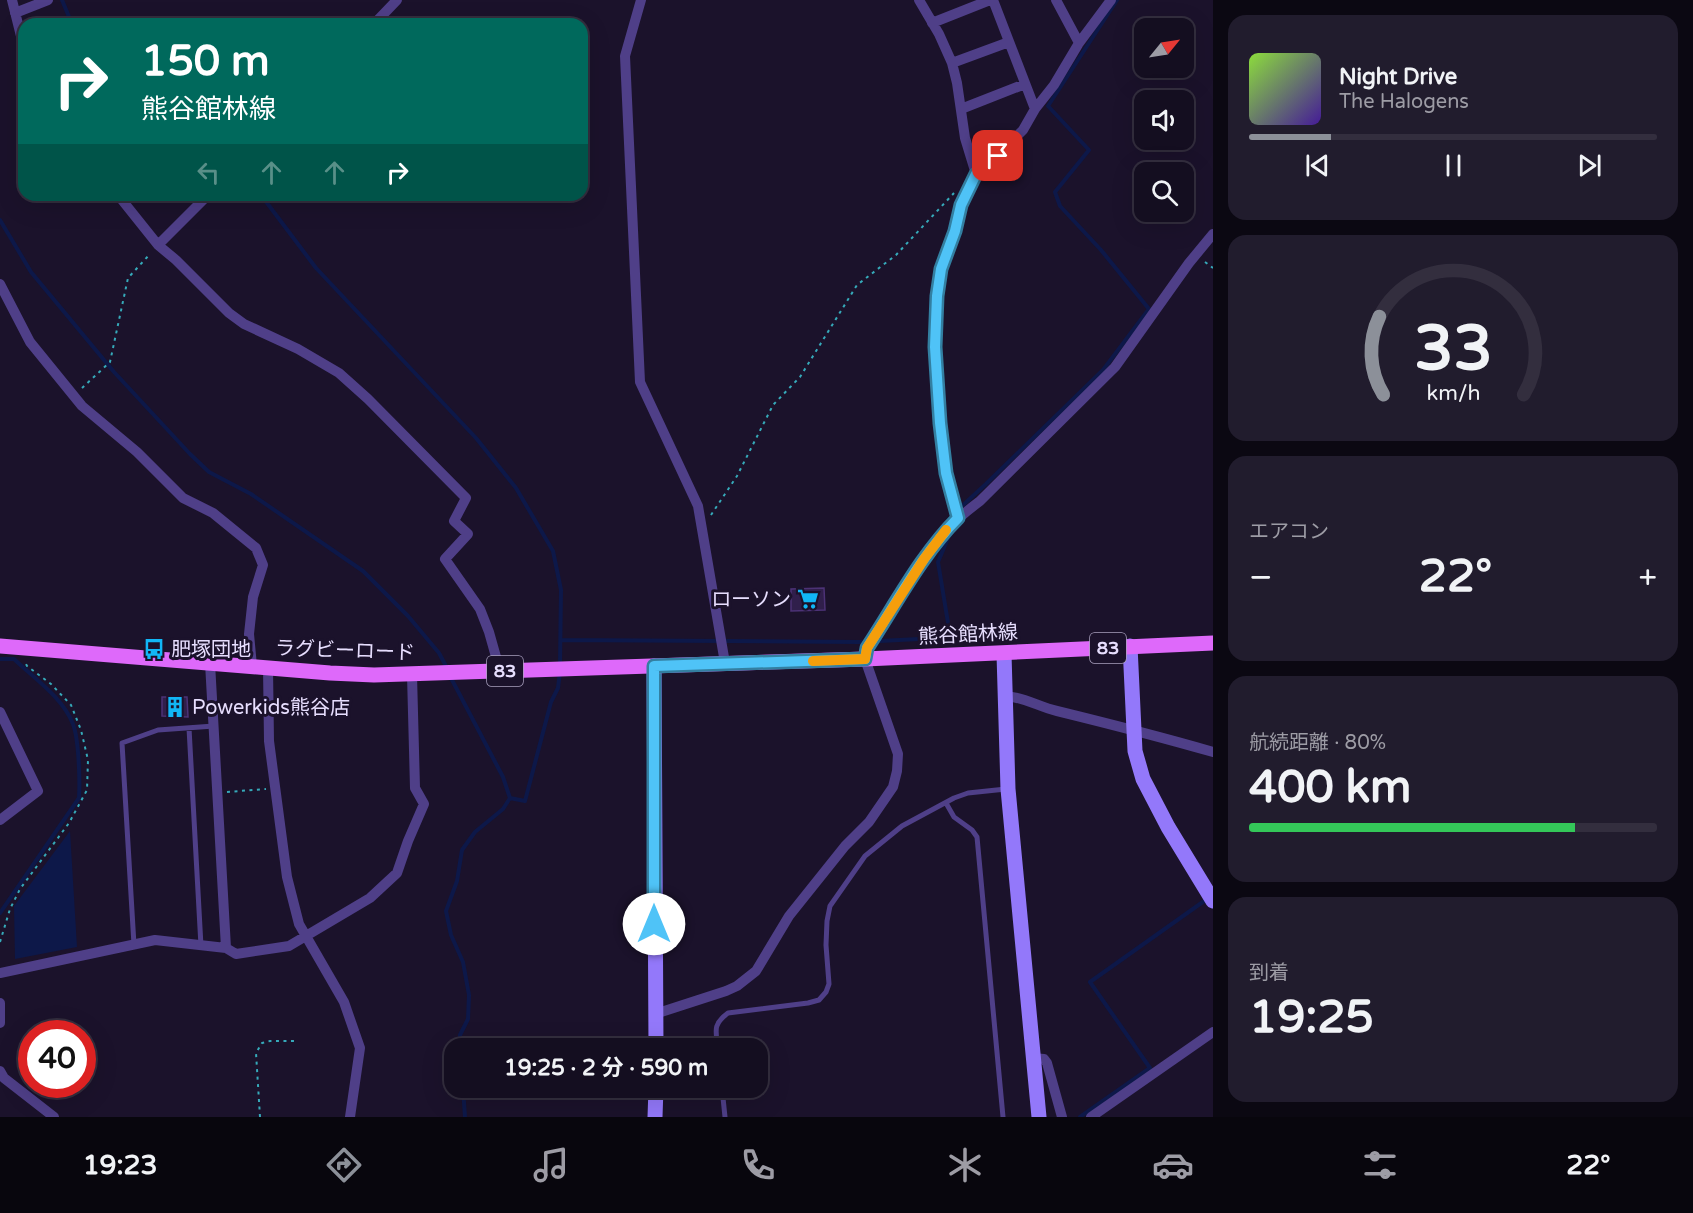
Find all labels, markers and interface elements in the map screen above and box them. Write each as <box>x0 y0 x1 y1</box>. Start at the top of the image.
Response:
north arrow <box>1134 18 1194 78</box>
map controls <box>1134 18 1194 222</box>
text: 150 m <box>141 36 270 87</box>
icon: right <box>42 42 120 120</box>
text: Night Drive <box>1339 64 1457 90</box>
button: sound <box>1134 90 1194 150</box>
text: The Halogens <box>1339 90 1469 114</box>
text: 熊谷館林線 <box>141 93 276 126</box>
pin <box>972 130 1023 181</box>
icon: arrive <box>981 139 1014 172</box>
icon: previous <box>1301 149 1334 182</box>
icon: pause <box>1437 149 1470 182</box>
icon: next <box>1573 149 1606 182</box>
icon: left <box>192 156 225 189</box>
icon: ahead <box>255 156 288 189</box>
icon: ahead <box>318 156 351 189</box>
icon: right <box>381 156 414 189</box>
button: search <box>1134 162 1194 222</box>
text: 33 <box>1414 312 1492 387</box>
text: km/h <box>1426 381 1480 407</box>
text: エアコン <box>1249 520 1329 544</box>
text: 22° <box>1419 550 1492 604</box>
text: − <box>1249 558 1273 597</box>
text: + <box>1638 558 1657 597</box>
supermarket icon: ローソン <box>796 587 820 611</box>
place label: ローソン <box>711 588 791 612</box>
street label: 熊谷館林線 <box>917 620 1019 650</box>
road number: 83 <box>1090 633 1126 663</box>
bus stop icon: 肥塚団地 <box>142 637 166 661</box>
street label: ラグビーロード <box>275 637 415 665</box>
place label: 肥塚団地 <box>171 638 251 662</box>
road number: 83 <box>487 656 523 686</box>
building icon: Powerkids熊谷店 <box>163 695 187 719</box>
place label: Powerkids熊谷店 <box>192 696 350 720</box>
text: 航続距離 · 80% <box>1249 731 1386 755</box>
text: 400 km <box>1249 761 1411 815</box>
position arrow <box>622 892 686 956</box>
text: 到着 <box>1249 961 1289 985</box>
text: 19:25 <box>1249 991 1374 1045</box>
speed limit sign: 40 <box>18 1020 96 1098</box>
text: 19:25 · 2 分 · 590 m <box>504 1055 708 1081</box>
icon: directions <box>323 1144 365 1186</box>
icon: music <box>530 1144 572 1186</box>
icon: phone <box>737 1144 779 1186</box>
icon: climate <box>944 1144 986 1186</box>
icon: car <box>1152 1144 1194 1186</box>
icon: filters <box>1359 1144 1401 1186</box>
text: 19:23 <box>83 1149 157 1182</box>
text: 22° <box>1566 1149 1610 1182</box>

